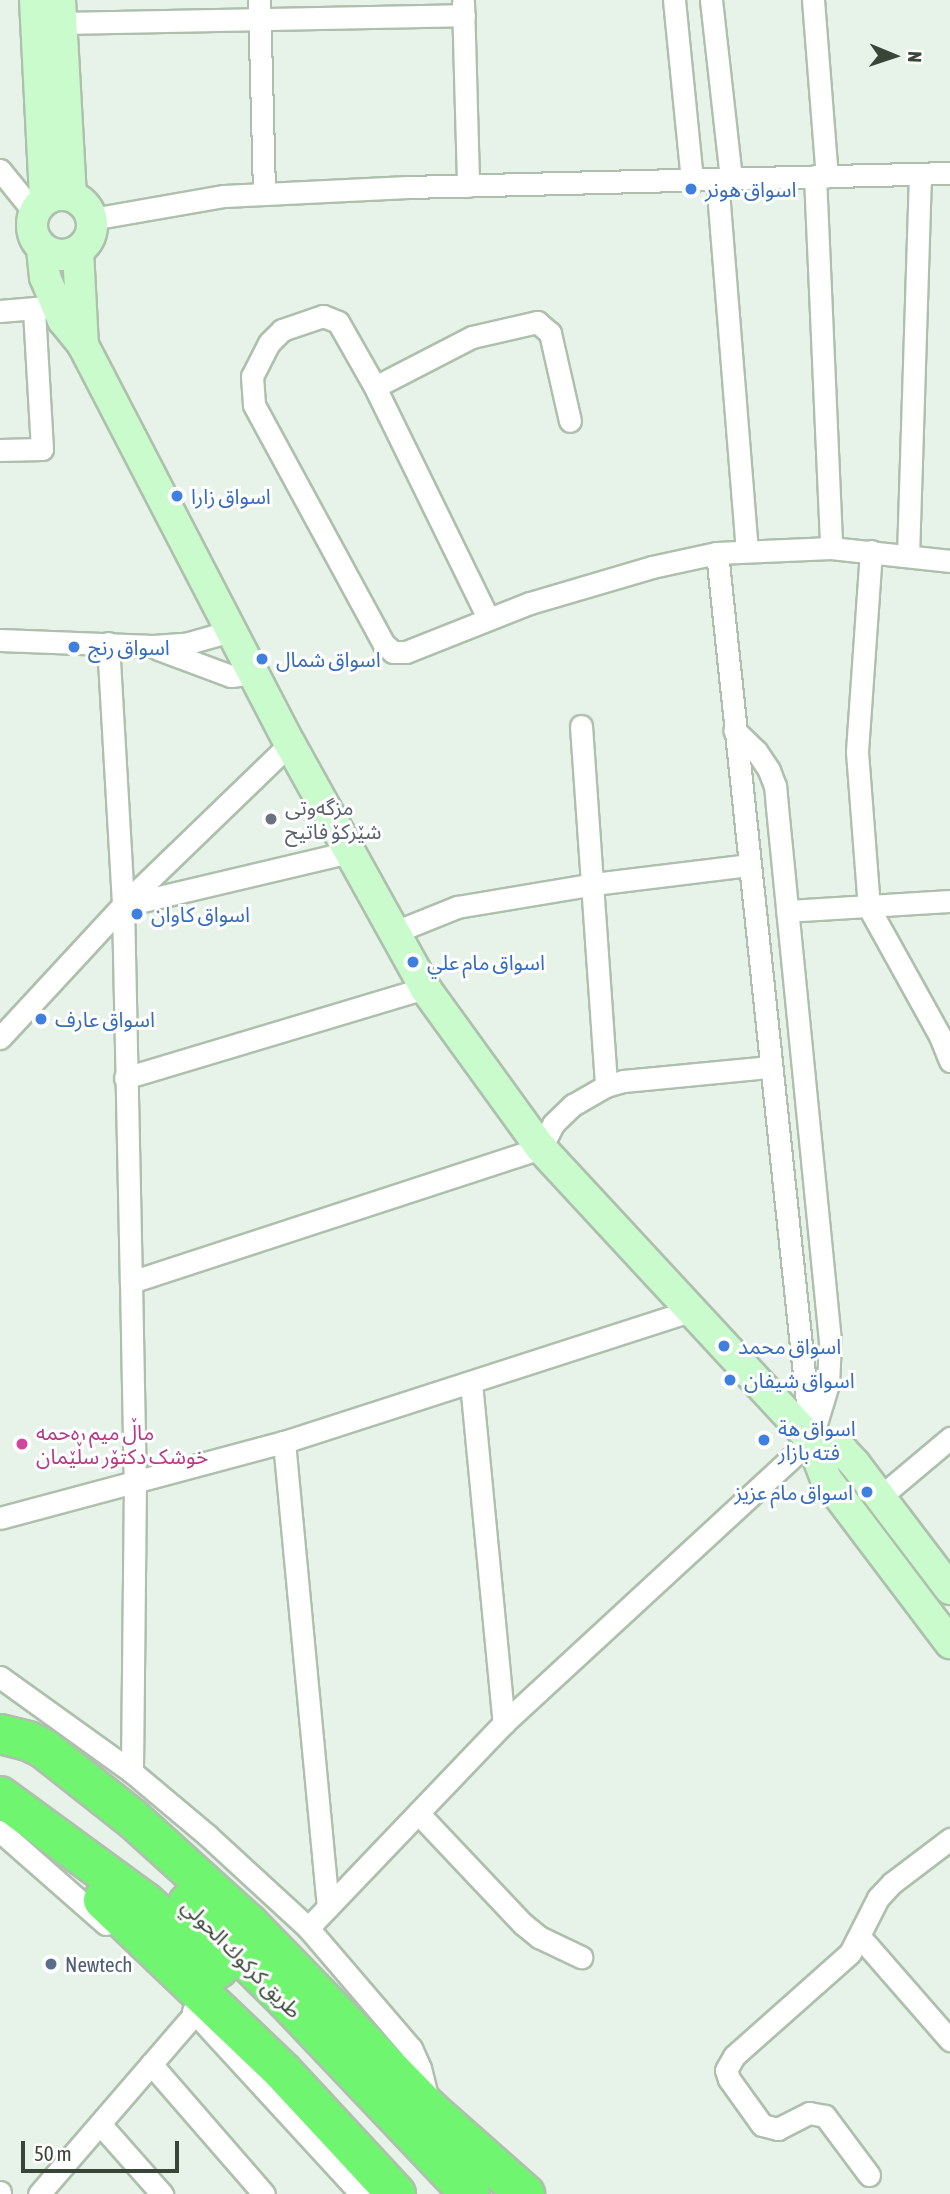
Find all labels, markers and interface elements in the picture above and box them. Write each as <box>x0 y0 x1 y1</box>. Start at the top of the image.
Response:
north arrow <box>859 21 929 91</box>
text: N <box>904 51 926 63</box>
place label: اسواق هونر <box>705 176 796 202</box>
marker: اسواق هونر <box>683 181 699 197</box>
place label: اسواق زارا <box>191 483 271 509</box>
marker: اسواق زارا <box>169 488 185 504</box>
place label: اسواق رنج <box>88 634 170 660</box>
marker: اسواق رنج <box>66 639 82 655</box>
place label: اسواق شمال <box>276 646 381 672</box>
marker: اسواق شمال <box>254 651 270 667</box>
place label: مزگەوتی شێرکۆ فاتیح <box>285 794 381 844</box>
marker: مزگەوتی شێرکۆ فاتیح <box>263 811 279 827</box>
place label: اسواق كاوان <box>151 901 250 927</box>
marker: اسواق كاوان <box>129 906 145 922</box>
place label: اسواق مام علي <box>427 949 545 975</box>
marker: اسواق مام علي <box>405 954 421 970</box>
place label: اسواق عارف <box>55 1006 155 1032</box>
marker: اسواق عارف <box>33 1011 49 1027</box>
place label: اسواق محمد <box>738 1333 841 1359</box>
marker: اسواق محمد <box>716 1338 732 1354</box>
place label: اسواق شيفان <box>744 1367 855 1393</box>
marker: اسواق شيفان <box>722 1372 738 1388</box>
place label: اسواق هة فته بازار <box>778 1415 856 1465</box>
place label: ماڵ میم رەحمە خوشک دکتۆر سڵێمان <box>36 1419 208 1469</box>
marker: اسواق هة فته بازار <box>756 1432 772 1448</box>
marker: ماڵ میم رەحمە خوشک دکتۆر سڵێمان <box>14 1436 30 1452</box>
place label: اسواق مام عزيز <box>734 1479 853 1505</box>
marker: اسواق مام عزيز <box>859 1484 875 1500</box>
street label: طريق كركوك الحولي <box>177 1893 307 2023</box>
place label: Newtech <box>65 1951 132 1977</box>
marker: Newtech <box>43 1956 59 1972</box>
scale bar <box>24 2128 182 2172</box>
text: 50 m <box>34 2141 72 2165</box>

